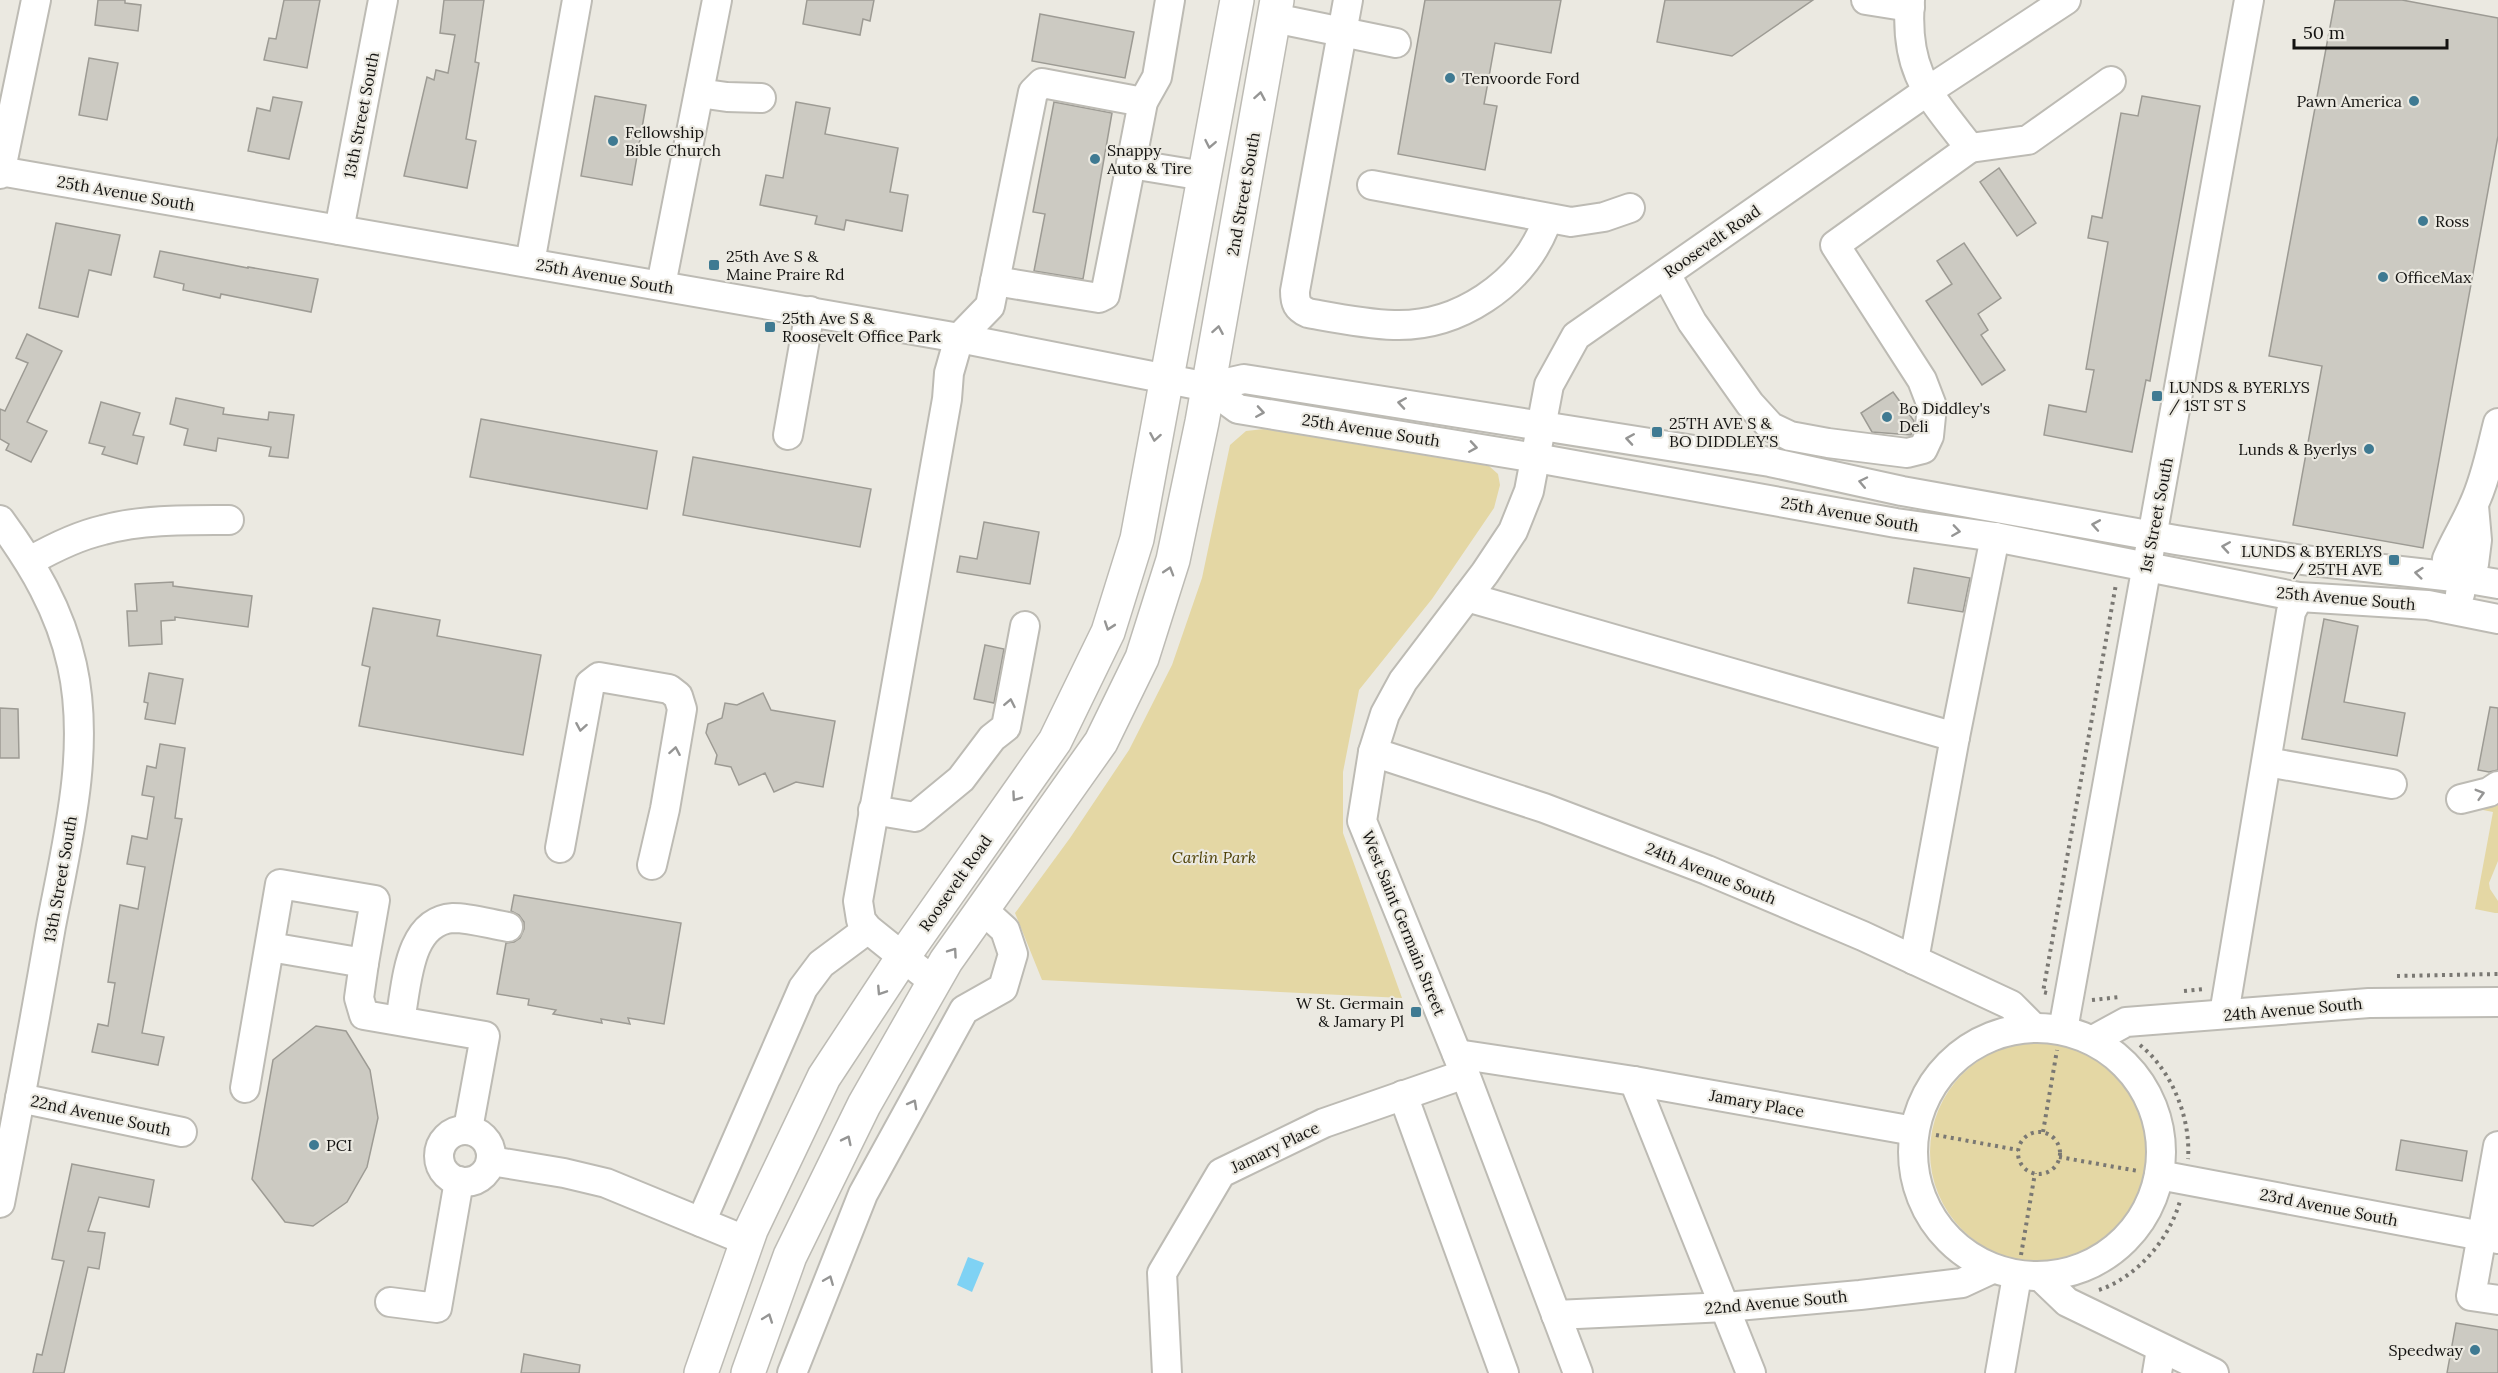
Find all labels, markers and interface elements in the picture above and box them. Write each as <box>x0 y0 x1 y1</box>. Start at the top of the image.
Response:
scale bar <box>2294 12 2447 50</box>
text: 50 m <box>2303 21 2345 44</box>
street label: 13th Street South <box>339 50 383 180</box>
place label: Tenvoorde Ford <box>1462 68 1580 88</box>
marker: Tenvoorde Ford <box>1443 71 1457 85</box>
place label: Pawn America <box>2297 91 2402 111</box>
one-way arrow <box>1253 92 1266 102</box>
marker: Pawn America <box>2407 94 2421 108</box>
place label: Fellowship Bible Church <box>625 122 722 160</box>
street label: 2nd Street South <box>1222 130 1264 257</box>
marker: Fellowship Bible Church <box>606 134 620 148</box>
one-way arrow <box>1204 139 1217 149</box>
place label: Snappy Auto & Tire <box>1106 140 1192 178</box>
marker: Snappy Auto & Tire <box>1088 152 1102 166</box>
street label: 25th Avenue South <box>56 171 197 215</box>
street label: Roosevelt Road <box>1660 200 1764 282</box>
place label: Ross <box>2435 211 2469 231</box>
marker: Ross <box>2416 214 2430 228</box>
place label: 25th Ave S & Maine Praire Rd <box>726 246 845 284</box>
street label: 25th Avenue South <box>535 254 676 298</box>
marker: 25th Ave S & Maine Praire Rd <box>707 258 721 272</box>
place label: OfficeMax <box>2395 267 2472 287</box>
marker: OfficeMax <box>2376 270 2390 284</box>
place label: 25th Ave S & Roosevelt Office Park <box>782 308 941 346</box>
marker: 25th Ave S & Roosevelt Office Park <box>763 320 777 334</box>
one-way arrow <box>1212 325 1224 334</box>
place label: LUNDS & BYERLYS / 1ST ST S <box>2169 377 2310 416</box>
marker: LUNDS & BYERLYS / 1ST ST S <box>2150 389 2164 403</box>
one-way arrow <box>1397 397 1407 409</box>
place label: Bo Diddley's Deli <box>1899 398 1990 436</box>
one-way arrow <box>1254 405 1264 418</box>
street label: 25th Avenue South <box>1301 409 1442 451</box>
marker: Bo Diddley's Deli <box>1880 410 1894 424</box>
place label: 25TH AVE S & BO DIDDLEY'S <box>1669 413 1778 451</box>
marker: 25TH AVE S & BO DIDDLEY'S <box>1650 425 1664 439</box>
one-way arrow <box>1149 432 1162 442</box>
one-way arrow <box>1625 433 1635 446</box>
place label: Lunds & Byerlys <box>2238 439 2357 459</box>
one-way arrow <box>1468 440 1478 453</box>
marker: Lunds & Byerlys <box>2362 442 2376 456</box>
street label: 1st Street South <box>2135 455 2177 574</box>
one-way arrow <box>1858 476 1868 489</box>
street label: 25th Avenue South <box>1780 492 1921 536</box>
one-way arrow <box>2091 520 2100 532</box>
one-way arrow <box>1951 525 1960 537</box>
place label: LUNDS & BYERLYS / 25TH AVE <box>2241 541 2382 580</box>
one-way arrow <box>2221 542 2231 554</box>
marker: LUNDS & BYERLYS / 25TH AVE <box>2387 553 2401 567</box>
one-way arrow <box>1162 566 1175 577</box>
one-way arrow <box>2415 567 2424 580</box>
street label: 25th Avenue South <box>2276 582 2417 614</box>
one-way arrow <box>1104 620 1117 631</box>
one-way arrow <box>1003 699 1016 709</box>
one-way arrow <box>576 722 588 731</box>
one-way arrow <box>668 746 681 756</box>
one-way arrow <box>2475 789 2485 801</box>
one-way arrow <box>1012 790 1023 801</box>
street label: 13th Street South <box>39 814 81 944</box>
street label: West Saint Germain Street <box>1358 828 1451 1019</box>
street label: Roosevelt Road <box>914 831 996 935</box>
street label: 24th Avenue South <box>1643 838 1780 908</box>
park label: Carlin Park <box>1172 847 1256 867</box>
one-way arrow <box>946 947 957 958</box>
one-way arrow <box>876 985 888 995</box>
place label: W St. Germain & Jamary Pl <box>1296 993 1404 1031</box>
street label: 24th Avenue South <box>2223 993 2364 1025</box>
marker: W St. Germain & Jamary Pl <box>1409 1005 1423 1019</box>
street label: Jamary Place <box>1707 1085 1806 1121</box>
street label: 22nd Avenue South <box>29 1090 173 1140</box>
one-way arrow <box>906 1099 917 1110</box>
street label: Jamary Place <box>1227 1117 1323 1177</box>
place label: PCI <box>326 1135 352 1155</box>
one-way arrow <box>840 1135 852 1146</box>
marker: PCI <box>307 1138 321 1152</box>
street label: 23rd Avenue South <box>2258 1184 2400 1230</box>
one-way arrow <box>822 1275 835 1285</box>
street label: 22nd Avenue South <box>1704 1286 1848 1318</box>
one-way arrow <box>761 1313 774 1324</box>
place label: Speedway <box>2389 1340 2464 1360</box>
marker: Speedway <box>2468 1343 2482 1357</box>

